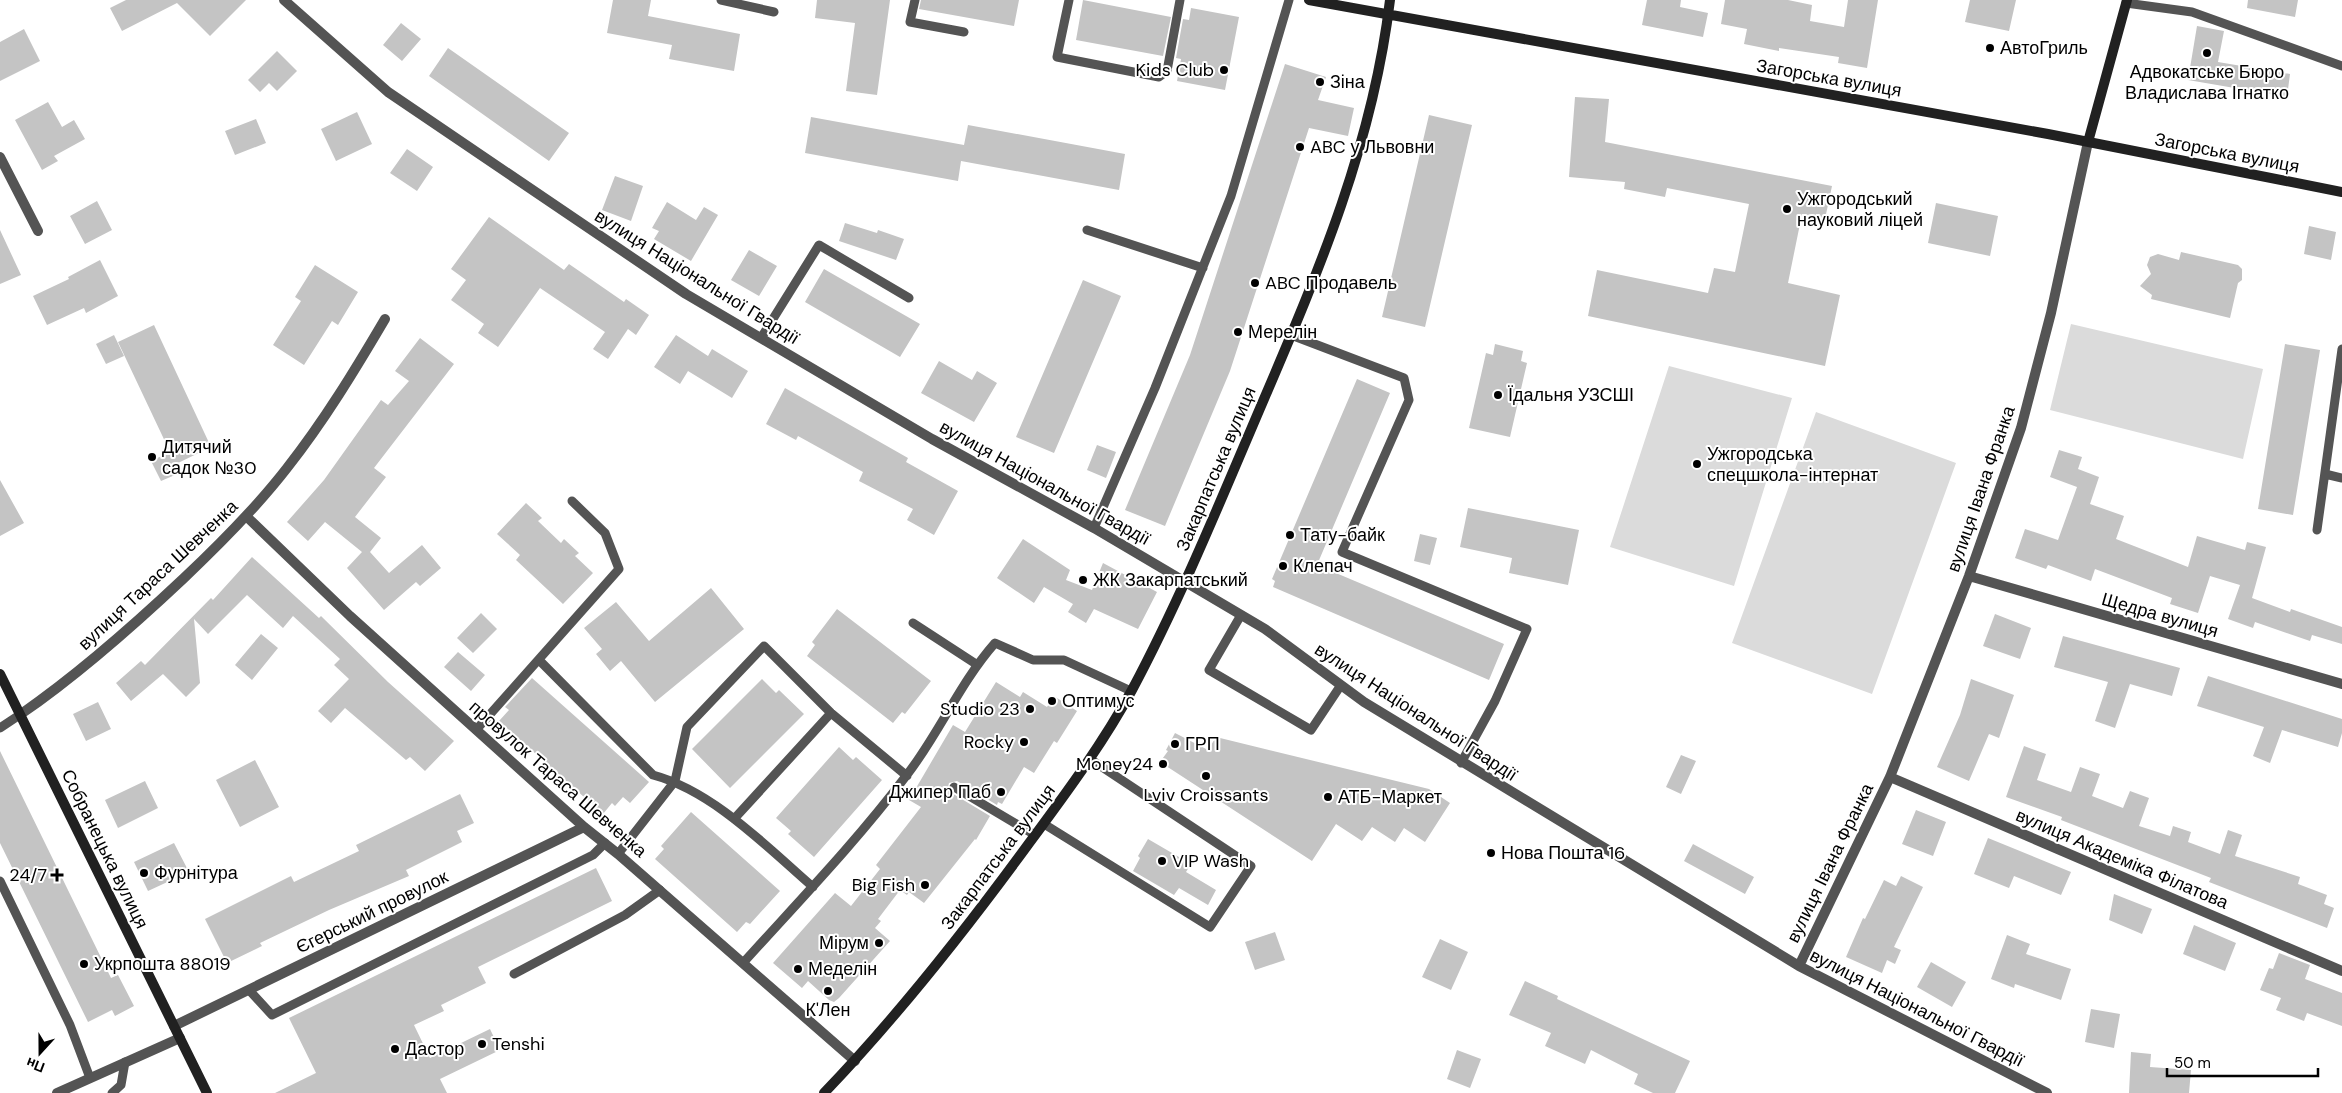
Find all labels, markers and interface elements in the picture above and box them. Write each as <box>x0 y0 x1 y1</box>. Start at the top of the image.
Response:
place label: АвтоГриль <box>2000 36 2088 60</box>
marker: АвтоГриль <box>1984 42 1996 54</box>
marker: Адвокатське Бюро Владислава Ігнатко <box>2201 47 2213 59</box>
street label: Загорська вулиця <box>1755 53 1903 103</box>
place label: Kids Club <box>1136 58 1214 82</box>
place label: Адвокатське Бюро Владислава Ігнатко <box>2125 60 2289 105</box>
marker: Kids Club <box>1218 64 1230 76</box>
place label: Зіна <box>1330 70 1366 94</box>
marker: Зіна <box>1314 76 1326 88</box>
street label: Загорська вулиця <box>2153 127 2301 179</box>
place label: ABC у Львовни <box>1310 135 1434 159</box>
marker: ABC у Львовни <box>1294 141 1306 153</box>
place label: Ужгородський науковий ліцей <box>1797 187 1923 232</box>
marker: Ужгородський науковий ліцей <box>1781 203 1793 215</box>
street label: вулиця Національної Гвардії <box>590 204 804 350</box>
place label: ABC Продавель <box>1265 271 1397 295</box>
marker: ABC Продавель <box>1249 277 1261 289</box>
place label: Мерелін <box>1248 320 1317 344</box>
marker: Мерелін <box>1232 326 1244 338</box>
street label: Закарпатська вулиця <box>1170 383 1262 555</box>
place label: Їдальня УЗСШІ <box>1508 383 1634 407</box>
marker: Їдальня УЗСШІ <box>1492 389 1504 401</box>
street label: вулиця Івана Франка <box>1941 402 2021 575</box>
street label: вулиця Національної Гвардії <box>935 415 1155 551</box>
place label: Дитячий садок №30 <box>162 435 256 480</box>
place label: Ужгородська спецшкола-інтернат <box>1707 442 1878 487</box>
marker: Дитячий садок №30 <box>146 451 158 463</box>
marker: Ужгородська спецшкола-інтернат <box>1691 458 1703 470</box>
street label: вулиця Тараса Шевченка <box>73 494 244 655</box>
place label: Тату-байк <box>1300 523 1385 547</box>
marker: Тату-байк <box>1284 529 1296 541</box>
place label: Клепач <box>1293 554 1353 578</box>
marker: Клепач <box>1277 560 1289 572</box>
place label: ЖК Закарпатський <box>1093 568 1248 592</box>
marker: ЖК Закарпатський <box>1077 574 1089 586</box>
street label: Щедра вулиця <box>2099 587 2221 643</box>
street label: вулиця Національної Гвардії <box>1310 637 1522 787</box>
place label: Оптимус <box>1062 689 1134 713</box>
street label: провулок Тараса Шевченка <box>464 695 653 863</box>
marker: Оптимус <box>1046 695 1058 707</box>
place label: Studio 23 <box>940 697 1020 721</box>
marker: Studio 23 <box>1024 703 1036 715</box>
place label: Rocky <box>964 730 1014 754</box>
place label: ГРП <box>1185 732 1220 756</box>
marker: Rocky <box>1018 736 1030 748</box>
marker: ГРП <box>1169 738 1181 750</box>
place label: Money24 <box>1076 752 1153 776</box>
marker: Money24 <box>1157 758 1169 770</box>
street label: Собранецька вулиця <box>56 765 154 933</box>
marker: Lviv Croissants <box>1200 770 1212 782</box>
street label: Закарпатська вулиця <box>935 779 1061 935</box>
street label: вулиця Івана Франка <box>1781 779 1879 947</box>
place label: Джипер Паб <box>889 780 991 804</box>
place label: Lviv Croissants <box>1144 783 1268 807</box>
place label: АТБ-Маркет <box>1338 785 1442 809</box>
marker: Джипер Паб <box>995 786 1007 798</box>
marker: АТБ-Маркет <box>1322 791 1334 803</box>
street label: вулиця Академіка Філатова <box>2012 803 2233 915</box>
place label: Нова Пошта 16 <box>1501 841 1625 865</box>
marker: Нова Пошта 16 <box>1485 847 1497 859</box>
place label: VIP Wash <box>1172 849 1249 873</box>
marker: VIP Wash <box>1156 855 1168 867</box>
place label: Фурнітура <box>154 861 239 885</box>
place label: 24/7 <box>9 863 47 887</box>
street label: Єгерський провулок <box>292 865 452 959</box>
marker: Фурнітура <box>138 867 150 879</box>
marker: 24/7 <box>51 869 63 881</box>
place label: Big Fish <box>852 873 915 897</box>
marker: Big Fish <box>919 879 931 891</box>
place label: Мірум <box>819 931 869 955</box>
marker: Мірум <box>873 937 885 949</box>
street label: вулиця Національної Гвардії <box>1806 943 2028 1073</box>
place label: Укрпошта 88019 <box>94 952 231 976</box>
place label: Меделін <box>808 957 877 981</box>
marker: Укрпошта 88019 <box>78 958 90 970</box>
marker: Меделін <box>792 963 804 975</box>
marker: К'Лен <box>822 985 834 997</box>
place label: К'Лен <box>805 998 851 1022</box>
north arrow <box>15 1028 65 1078</box>
place label: Tenshi <box>492 1032 545 1056</box>
place label: Дастор <box>405 1037 464 1061</box>
marker: Tenshi <box>476 1038 488 1050</box>
marker: Дастор <box>389 1043 401 1055</box>
scale bar <box>2167 1046 2318 1078</box>
text: Пн <box>23 1053 47 1077</box>
text: 50 m <box>2174 1053 2211 1073</box>

